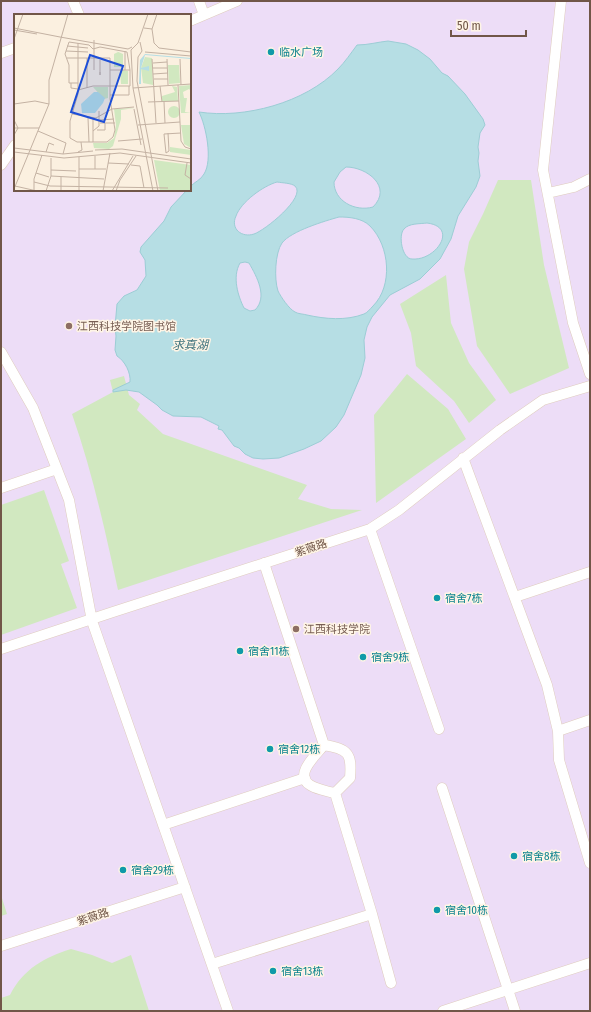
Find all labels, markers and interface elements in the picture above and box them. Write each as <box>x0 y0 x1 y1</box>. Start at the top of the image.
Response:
scale bar <box>451 12 526 38</box>
inset map <box>14 14 191 191</box>
text: 50 m <box>457 19 481 33</box>
place label: 临水广场 <box>279 46 323 59</box>
marker: 临水广场 <box>266 47 276 57</box>
place label: 江西科技学院图书馆 <box>77 320 176 333</box>
marker: 江西科技学院图书馆 <box>64 321 74 331</box>
water label: 求真湖 <box>172 338 210 352</box>
street label: 紫薇路 <box>293 537 329 559</box>
place label: 宿舍7栋 <box>445 592 482 605</box>
marker: 宿舍7栋 <box>432 593 442 603</box>
place label: 江西科技学院 <box>304 623 370 636</box>
marker: 江西科技学院 <box>291 624 301 634</box>
place label: 宿舍11栋 <box>248 645 289 658</box>
marker: 宿舍11栋 <box>235 646 245 656</box>
place label: 宿舍9栋 <box>371 651 409 664</box>
marker: 宿舍9栋 <box>358 652 368 662</box>
place label: 宿舍12栋 <box>278 743 320 756</box>
marker: 宿舍12栋 <box>265 744 275 754</box>
place label: 宿舍8栋 <box>522 850 561 863</box>
marker: 宿舍8栋 <box>509 851 519 861</box>
place label: 宿舍29栋 <box>131 864 174 877</box>
marker: 宿舍29栋 <box>118 865 128 875</box>
place label: 宿舍10栋 <box>445 904 488 917</box>
marker: 宿舍10栋 <box>432 905 442 915</box>
street label: 紫薇路 <box>75 906 111 928</box>
place label: 宿舍13栋 <box>281 965 323 978</box>
marker: 宿舍13栋 <box>268 966 278 976</box>

